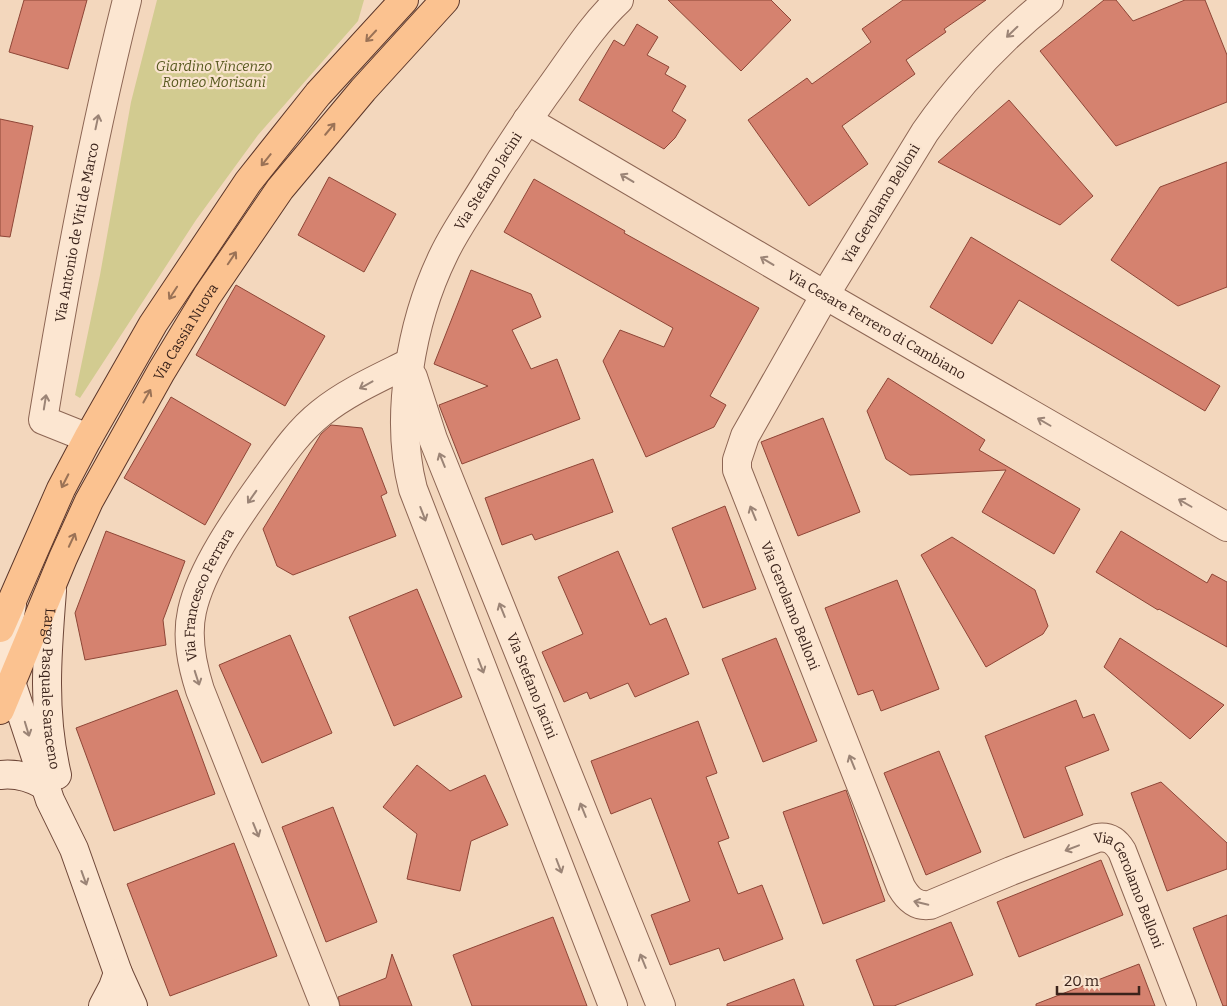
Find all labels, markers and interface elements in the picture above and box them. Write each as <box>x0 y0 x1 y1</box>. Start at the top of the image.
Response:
one-way arrow <box>1006 26 1018 38</box>
one-way arrow <box>365 29 377 42</box>
park label: Giardino Vincenzo Romeo Morisani <box>156 58 272 91</box>
one-way arrow <box>93 115 102 131</box>
one-way arrow <box>325 122 336 135</box>
street label: Via Stefano Jacini <box>451 129 525 233</box>
street label: Via Antonio de Viti de Marco <box>51 141 102 324</box>
street label: Via Gerolamo Belloni <box>838 141 924 267</box>
one-way arrow <box>260 153 271 166</box>
one-way arrow <box>621 173 635 183</box>
one-way arrow <box>227 251 238 265</box>
one-way arrow <box>760 256 775 266</box>
street label: Via Cesare Ferrero di Cambiano <box>784 266 969 383</box>
street label: Via Cassia Nuova <box>150 280 222 383</box>
one-way arrow <box>168 286 178 300</box>
one-way arrow <box>358 380 373 390</box>
one-way arrow <box>143 390 153 404</box>
one-way arrow <box>41 395 51 411</box>
one-way arrow <box>1038 416 1052 426</box>
one-way arrow <box>436 452 445 467</box>
one-way arrow <box>60 473 69 488</box>
one-way arrow <box>247 490 257 504</box>
one-way arrow <box>1177 498 1192 508</box>
one-way arrow <box>419 506 428 521</box>
one-way arrow <box>748 506 757 521</box>
street label: Via Francesco Ferrara <box>181 525 237 662</box>
one-way arrow <box>67 533 77 548</box>
street label: Via Gerolamo Belloni <box>757 539 823 672</box>
one-way arrow <box>497 603 506 618</box>
street label: Largo Pasquale Saraceno <box>38 607 64 771</box>
street label: Via Stefano Jacini <box>503 630 561 741</box>
one-way arrow <box>477 658 486 673</box>
one-way arrow <box>192 670 202 686</box>
one-way arrow <box>22 721 32 737</box>
one-way arrow <box>846 755 856 770</box>
one-way arrow <box>577 803 587 818</box>
one-way arrow <box>251 822 261 837</box>
street label: Via Gerolamo Belloni <box>1093 829 1167 950</box>
one-way arrow <box>1065 844 1080 853</box>
one-way arrow <box>554 858 564 873</box>
one-way arrow <box>80 870 89 886</box>
one-way arrow <box>914 898 930 907</box>
one-way arrow <box>638 954 647 969</box>
scale bar <box>1057 964 1140 996</box>
text: 20 m <box>1064 972 1100 990</box>

